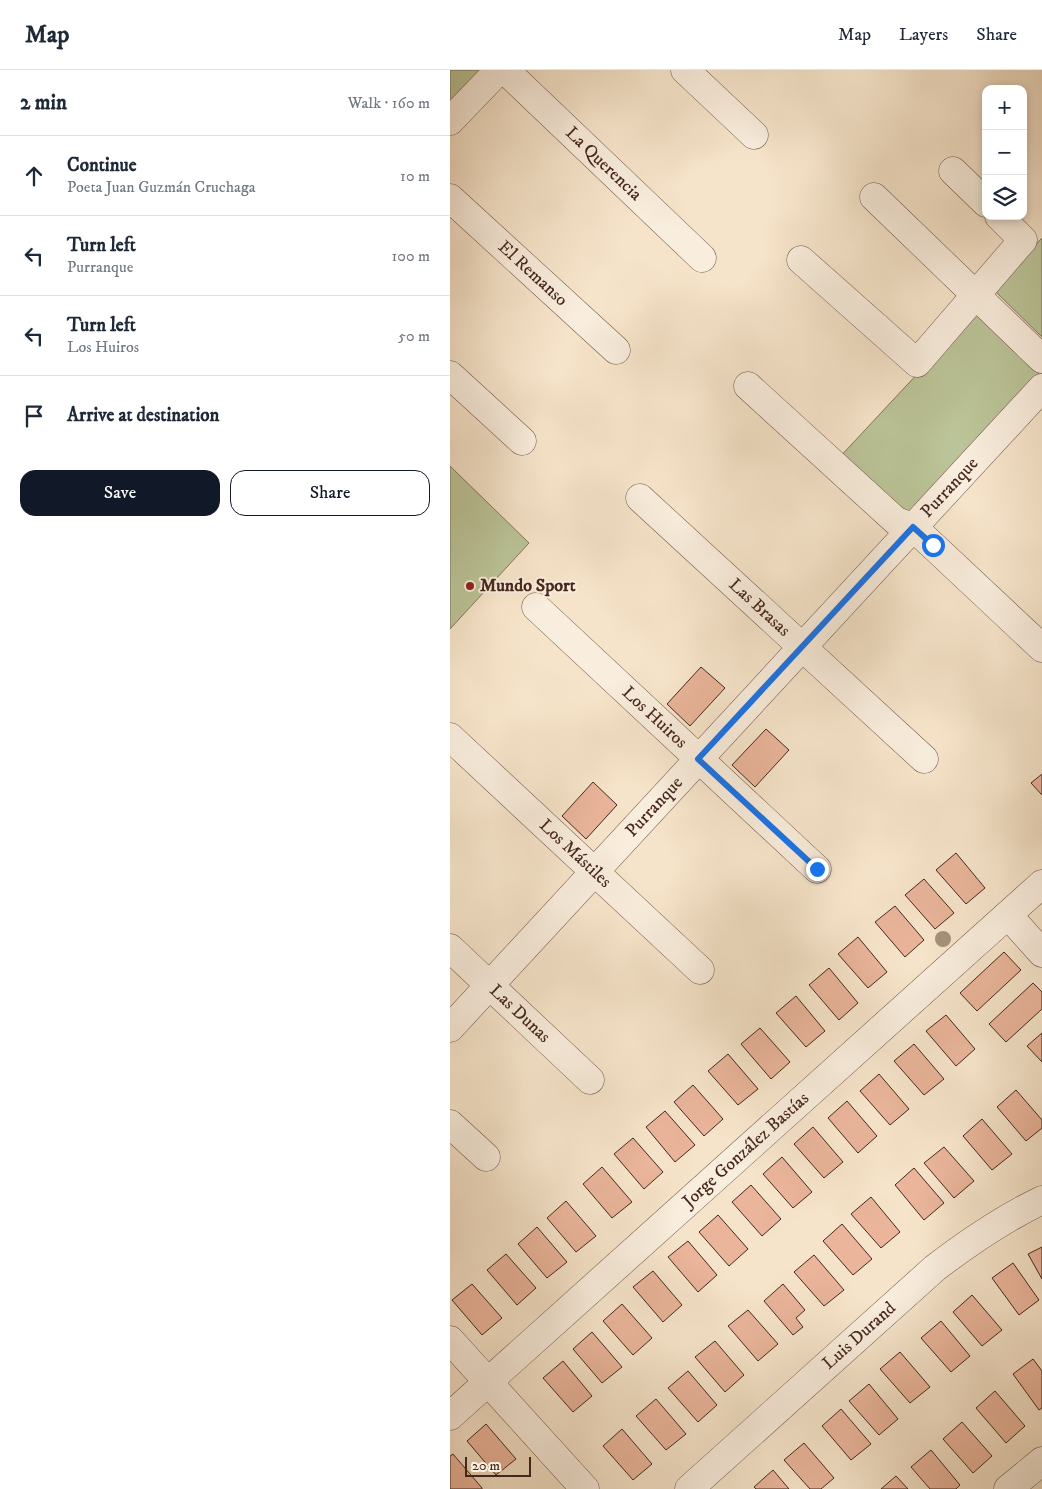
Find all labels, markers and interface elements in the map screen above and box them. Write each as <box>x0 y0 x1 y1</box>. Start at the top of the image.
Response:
text: Map <box>25 20 69 50</box>
text: Map <box>838 24 871 46</box>
text: Layers <box>899 24 948 46</box>
text: Share <box>976 24 1017 46</box>
map controls <box>982 85 1027 220</box>
button: + <box>982 85 1027 130</box>
text: 2 min <box>20 90 67 116</box>
text: Walk · 160 m <box>348 93 430 113</box>
street label: La Querencia <box>560 122 647 206</box>
button: − <box>982 130 1027 175</box>
text: Continue <box>67 154 137 177</box>
icon: ahead <box>20 162 48 190</box>
text: 10 m <box>400 166 430 186</box>
button: layers <box>982 175 1027 220</box>
text: Poeta Juan Guzmán Cruchaga <box>67 177 256 197</box>
text: Turn left <box>67 234 136 257</box>
street label: El Remanso <box>493 236 572 311</box>
icon: left <box>20 242 48 270</box>
text: 100 m <box>392 246 430 266</box>
text: Purranque <box>67 257 133 277</box>
text: Turn left <box>67 314 136 337</box>
icon: left <box>20 322 48 350</box>
text: 50 m <box>398 326 430 346</box>
text: Los Huiros <box>67 337 139 357</box>
icon: arrive <box>20 402 48 430</box>
text: Arrive at destination <box>67 404 219 427</box>
street label: Purranque <box>916 453 983 523</box>
button: Save <box>20 470 220 516</box>
button: Share <box>230 470 430 516</box>
route start <box>922 534 945 557</box>
street label: Las Brasas <box>724 574 795 641</box>
place label: Mundo Sport <box>480 575 576 597</box>
marker: Mundo Sport <box>464 580 476 592</box>
street label: Los Huiros <box>617 682 692 753</box>
street label: Purranque <box>621 772 688 842</box>
street label: Los Mástiles <box>534 815 616 893</box>
route end <box>806 858 829 881</box>
street label: Las Dunas <box>485 980 555 1048</box>
street label: Jorge González Bastías <box>677 1088 814 1214</box>
street label: Luis Durand <box>818 1297 901 1375</box>
scale bar <box>465 1454 531 1477</box>
text: 20 m <box>472 1457 500 1475</box>

